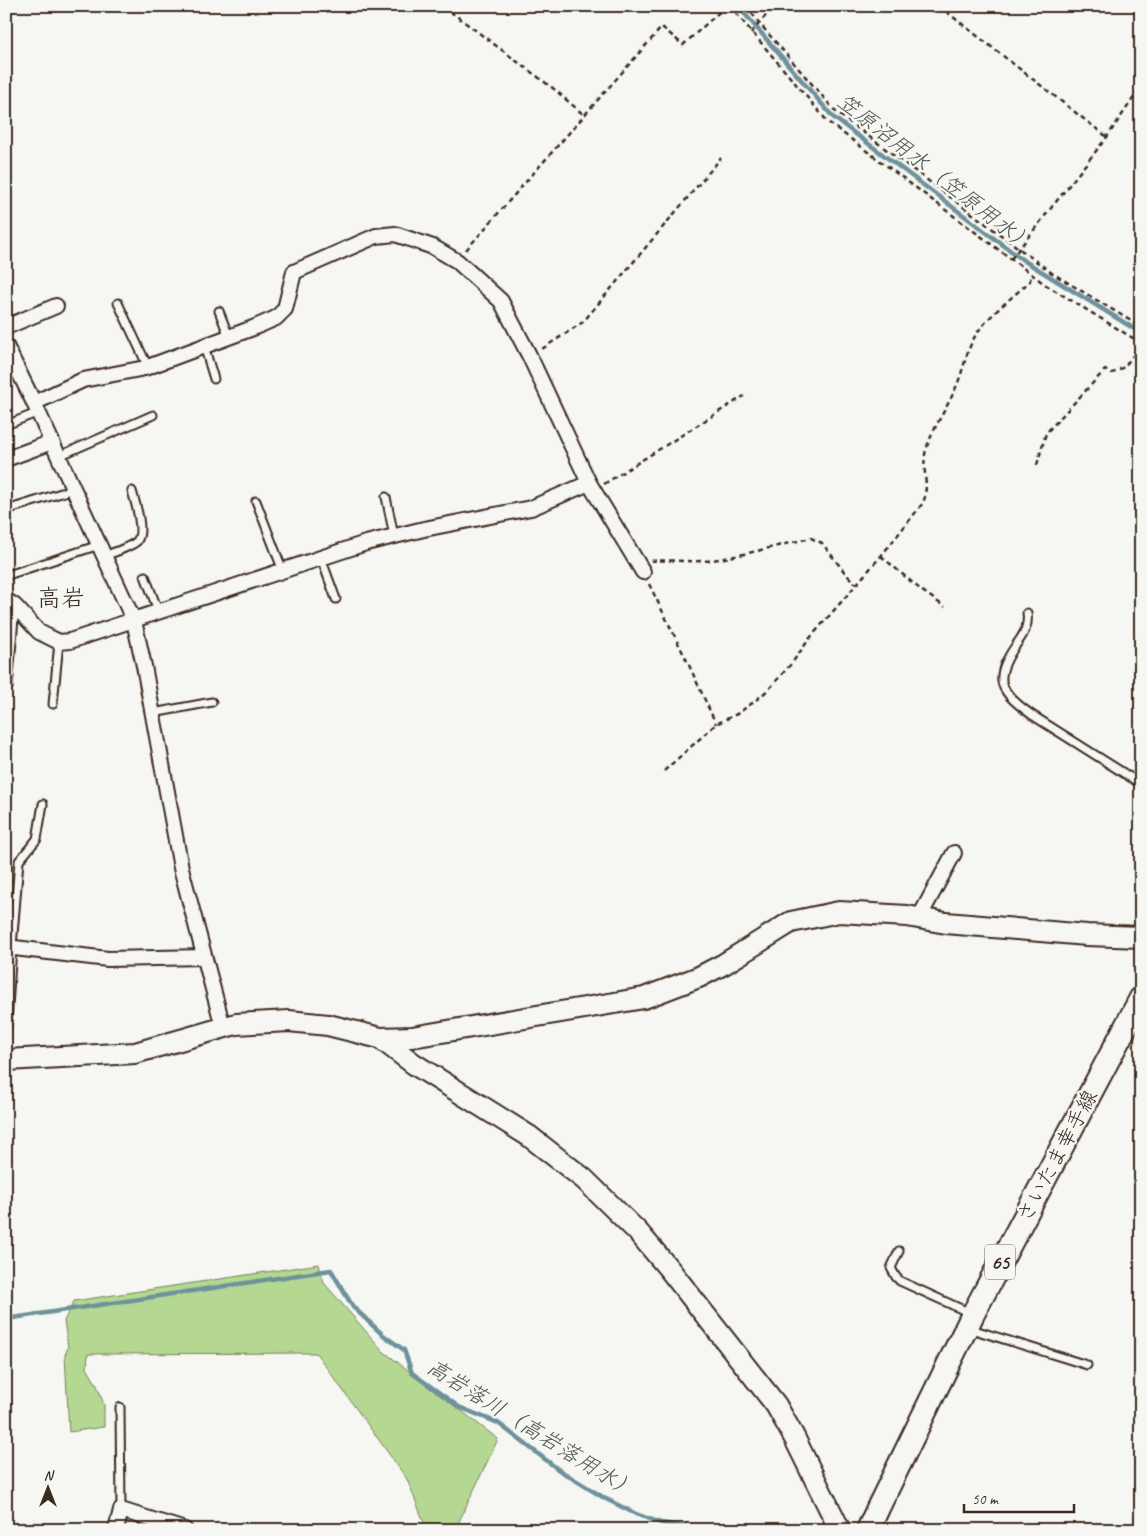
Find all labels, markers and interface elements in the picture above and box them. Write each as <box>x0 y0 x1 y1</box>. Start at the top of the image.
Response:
water label: 笠原沼用水（笠原用水） <box>831 87 1039 258</box>
district label: 高岩 <box>37 583 85 613</box>
street label: さいたま幸手線 <box>1011 1085 1103 1227</box>
road number: 65 <box>985 1244 1015 1280</box>
water label: 高岩落川（高岩落用水） <box>421 1353 642 1505</box>
north arrow <box>22 1464 72 1514</box>
text: N <box>44 1467 55 1484</box>
scale bar <box>964 1481 1074 1513</box>
text: 50 m <box>972 1490 999 1509</box>

